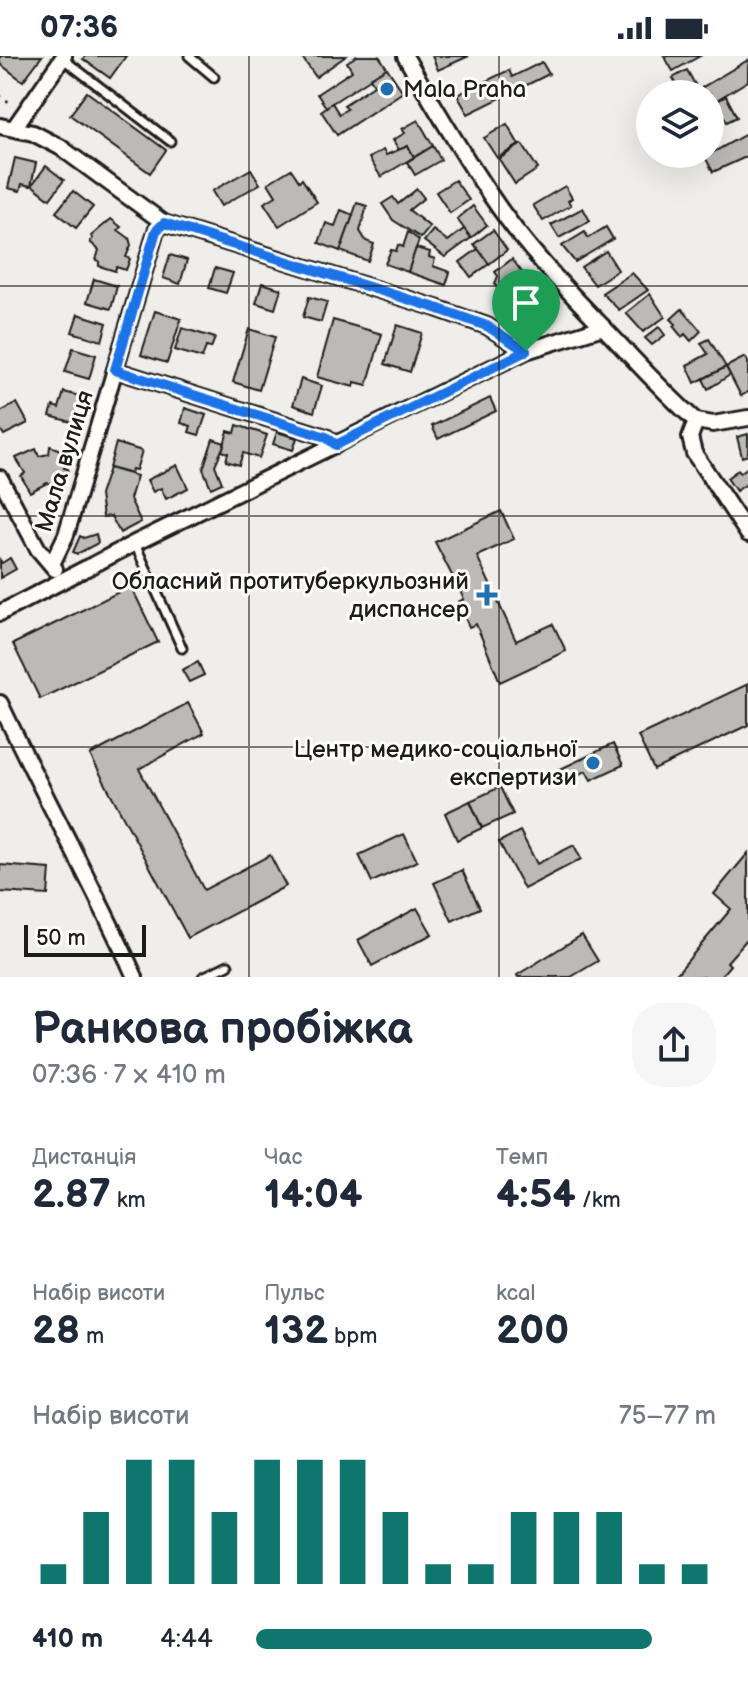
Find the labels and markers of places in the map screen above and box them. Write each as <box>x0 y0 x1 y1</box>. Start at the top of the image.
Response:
place label: Mala Praha <box>403 75 526 104</box>
marker: Mala Praha <box>378 80 396 98</box>
pin <box>492 269 560 351</box>
place label: Обласний протитуберкульозний диспансер <box>112 567 469 624</box>
marker: Обласний протитуберкульозний диспансер <box>476 584 498 606</box>
place label: Центр медико-соціальної експертизи <box>294 735 578 792</box>
marker: Центр медико-соціальної експертизи <box>584 754 602 772</box>

